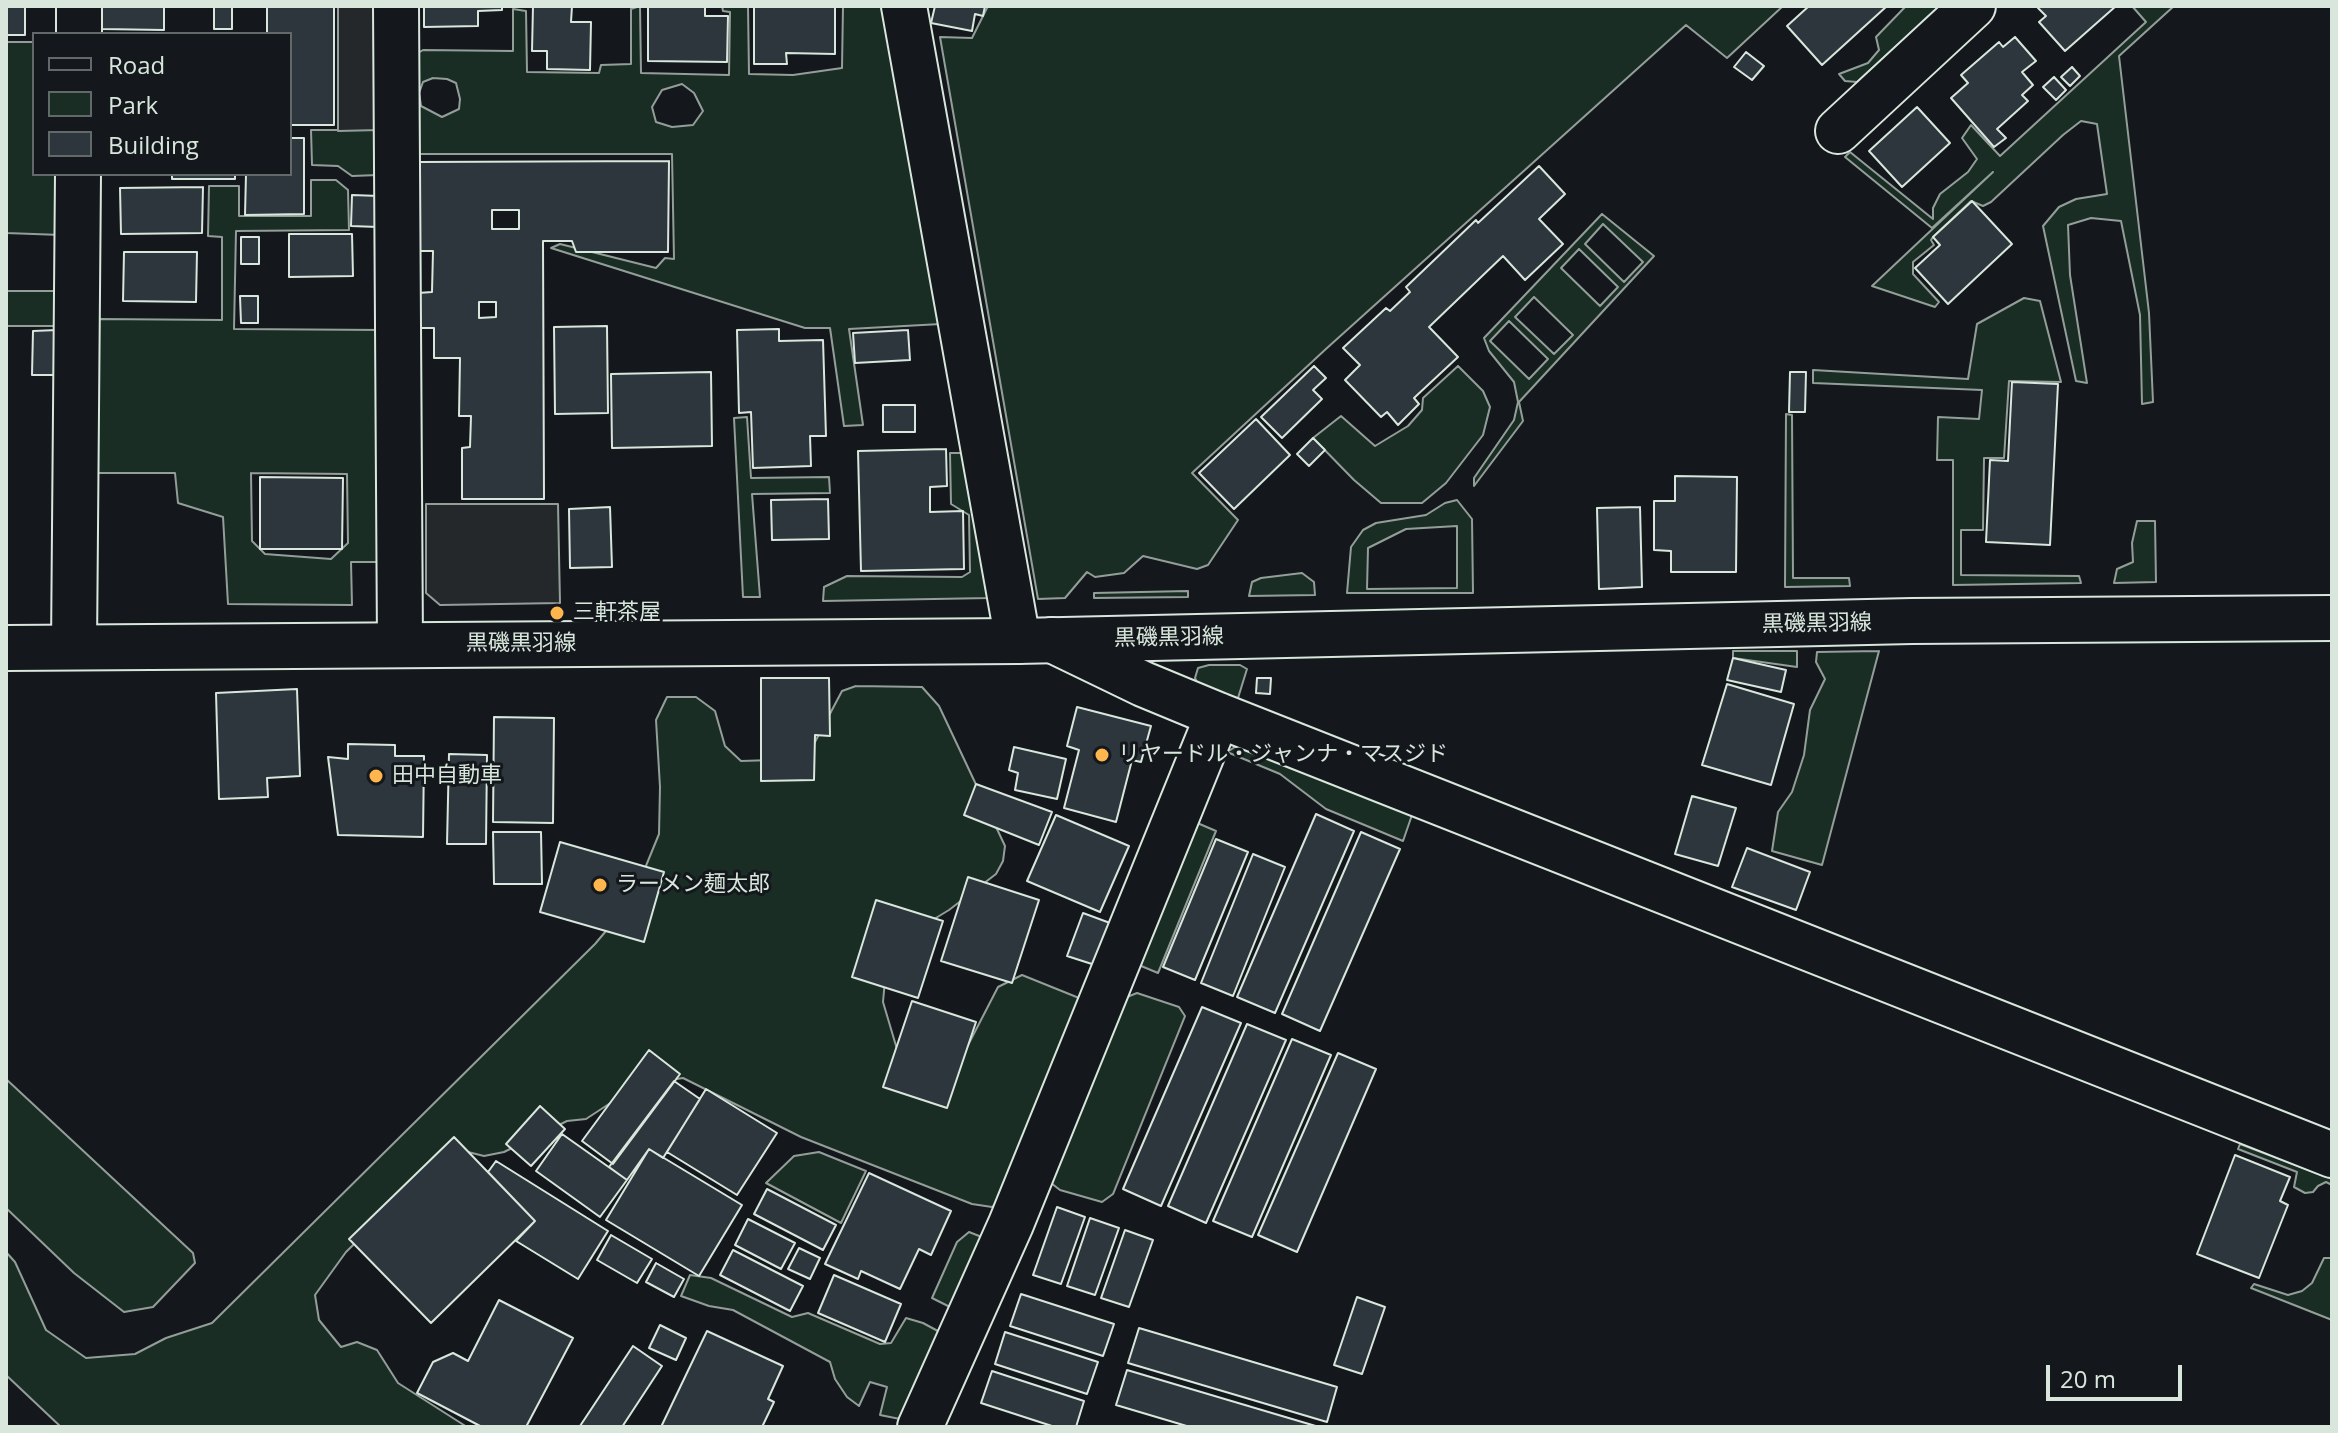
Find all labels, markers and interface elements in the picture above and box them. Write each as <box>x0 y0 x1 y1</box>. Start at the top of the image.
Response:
legend <box>32 32 292 176</box>
text: Road <box>108 48 165 81</box>
text: Park <box>108 88 158 121</box>
text: Building <box>108 128 199 161</box>
place label: 三軒茶屋 <box>573 600 661 626</box>
marker: 三軒茶屋 <box>548 604 566 622</box>
street label: 黒磯黒羽線 <box>1762 610 1872 638</box>
street label: 黒磯黒羽線 <box>1114 624 1224 652</box>
street label: 黒磯黒羽線 <box>466 631 576 657</box>
place label: リヤードル・ジャンナ・マスジド <box>1118 742 1448 768</box>
marker: リヤードル・ジャンナ・マスジド <box>1093 746 1111 764</box>
place label: 田中自動車 <box>392 763 502 789</box>
marker: 田中自動車 <box>367 767 385 785</box>
place label: ラーメン麺太郎 <box>616 872 770 898</box>
marker: ラーメン麺太郎 <box>591 876 609 894</box>
scale bar <box>2050 1349 2186 1399</box>
text: 20 m <box>2060 1362 2116 1395</box>

